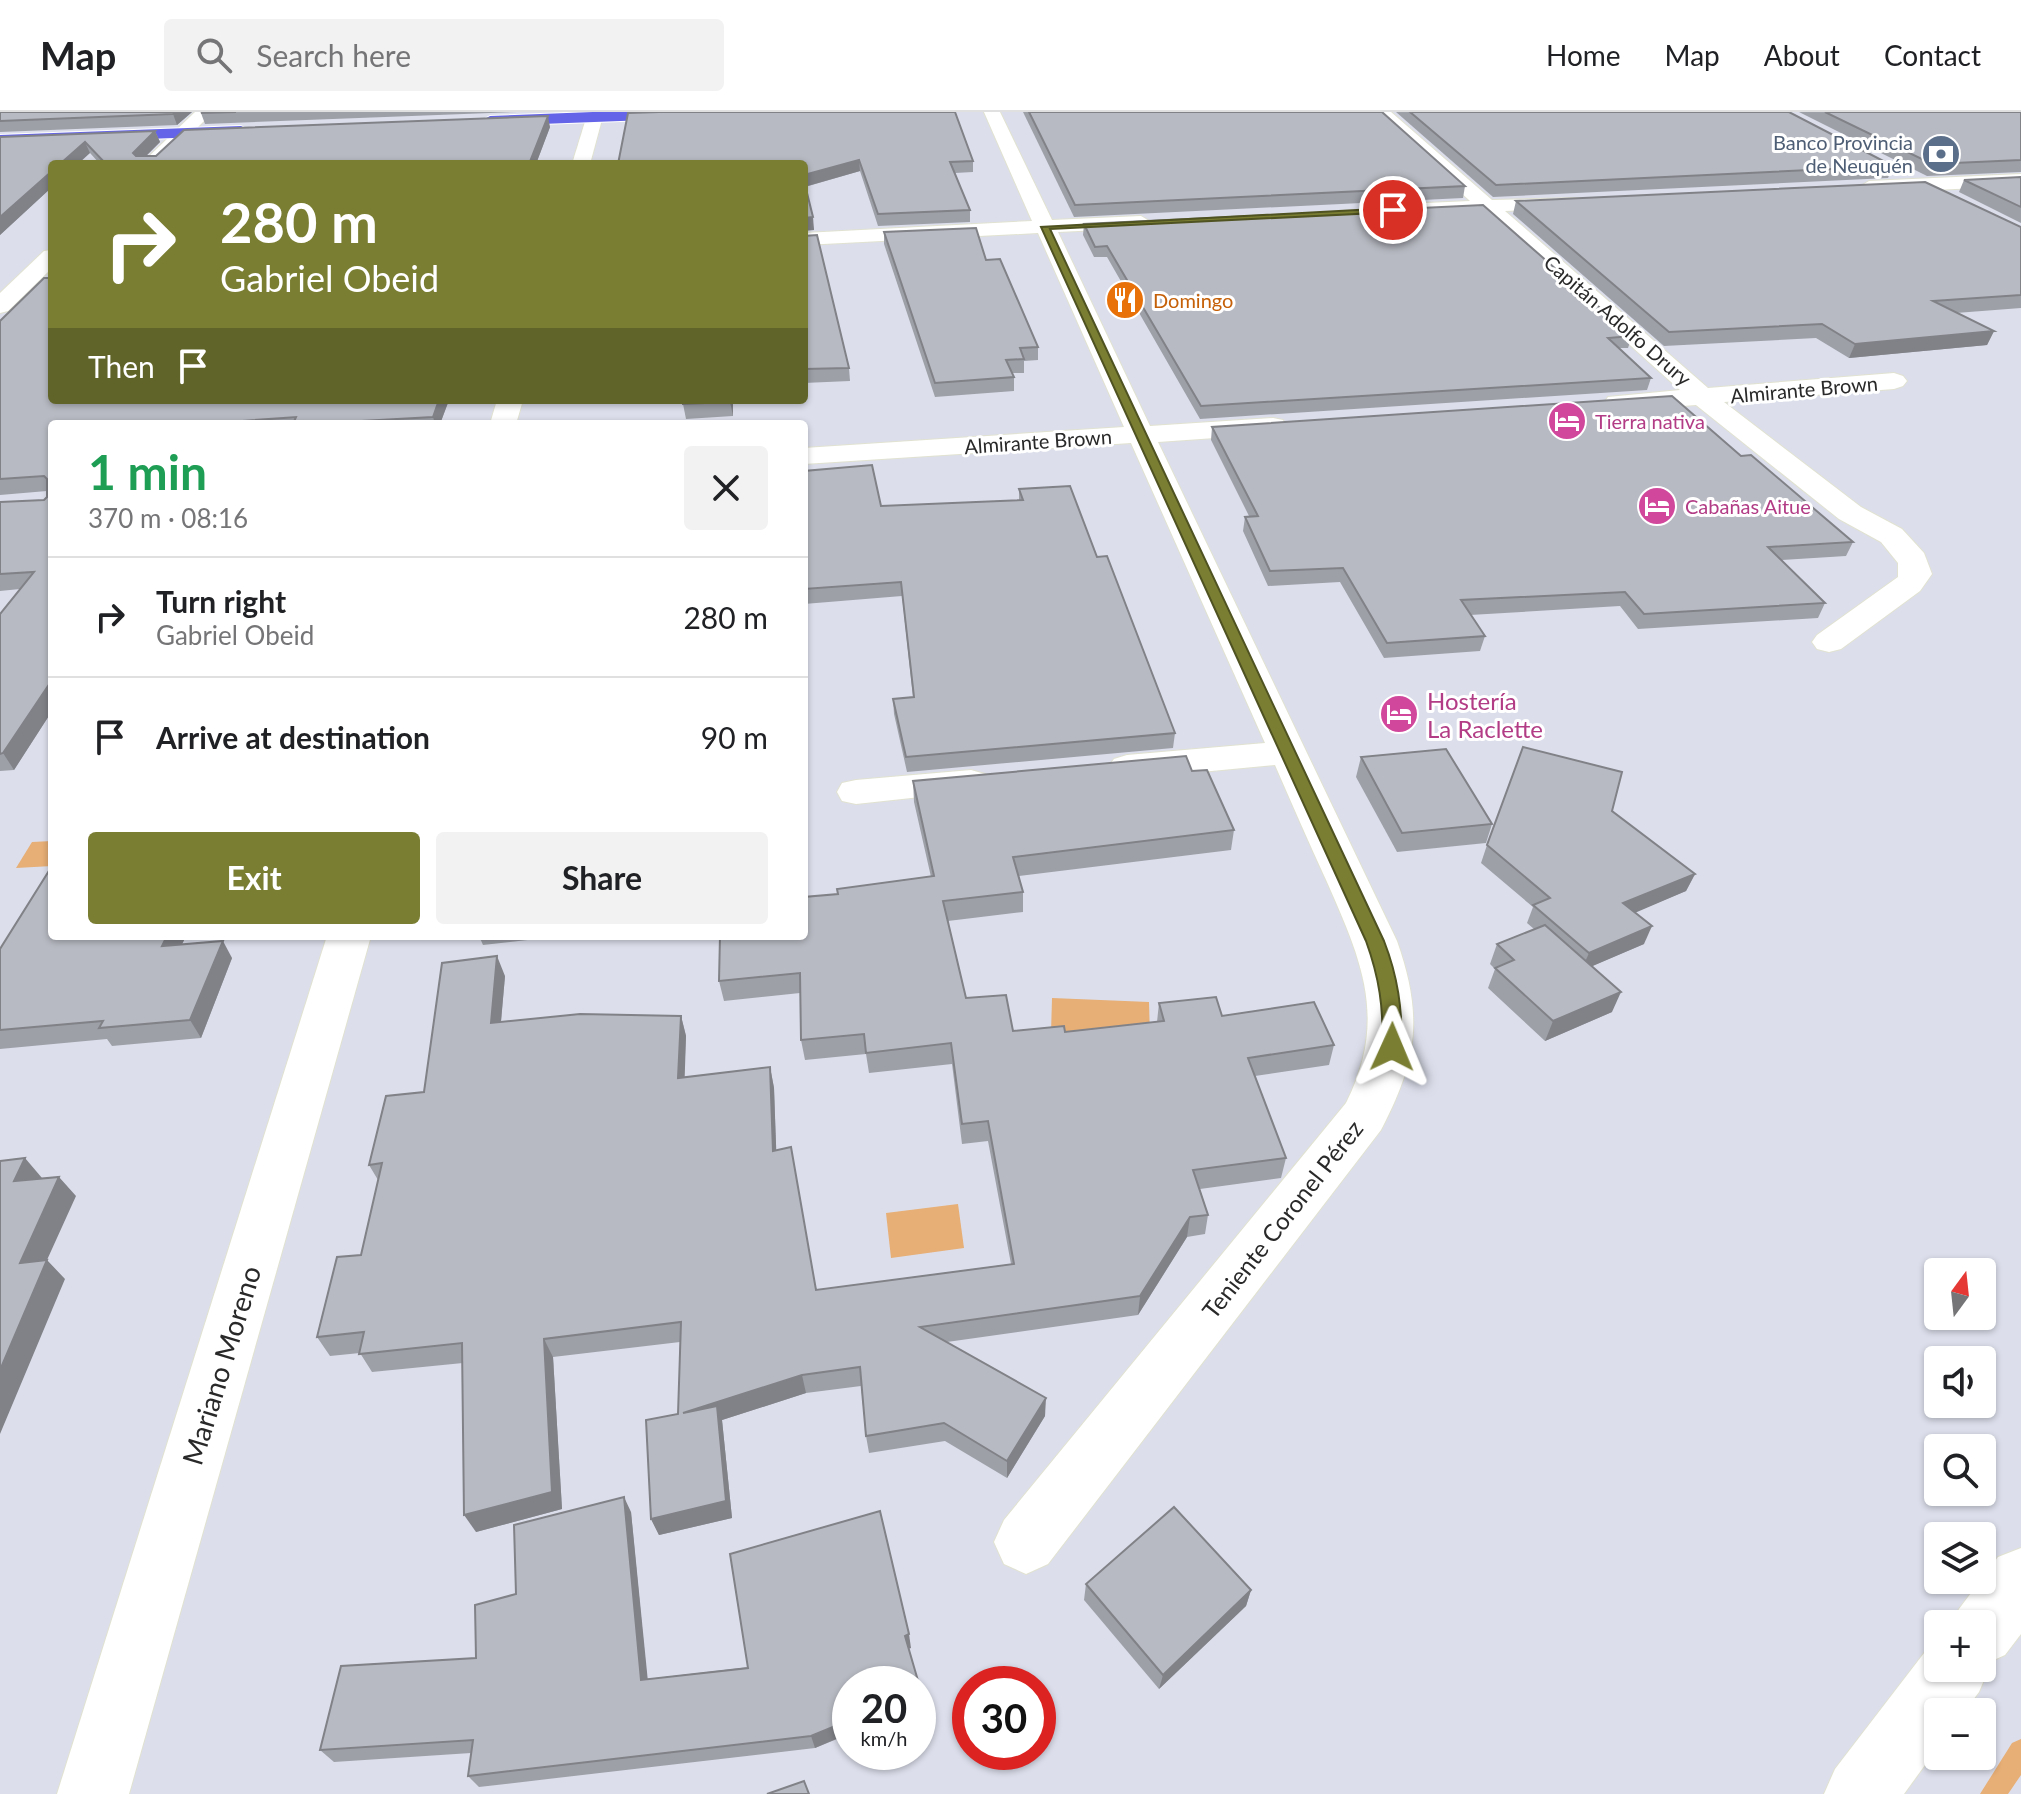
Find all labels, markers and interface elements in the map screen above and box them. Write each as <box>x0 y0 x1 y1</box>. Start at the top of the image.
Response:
search box <box>164 19 724 91</box>
text: Map <box>40 32 116 78</box>
icon: search <box>192 33 236 77</box>
text: Search here <box>256 37 411 73</box>
text: Home <box>1546 38 1621 72</box>
text: Map <box>1665 38 1720 72</box>
text: About <box>1764 38 1840 72</box>
text: Contact <box>1884 38 1981 72</box>
place label: Banco Provincia de Neuquén <box>1773 130 1913 177</box>
bank icon: Banco Provincia de Neuquén <box>1920 133 1962 175</box>
pin <box>1359 176 1427 244</box>
text: 280 m <box>220 188 378 255</box>
icon: arrive <box>1371 188 1415 232</box>
icon: right <box>88 192 192 296</box>
street label: Capitán Adolfo Drury <box>1540 250 1697 391</box>
text: Gabriel Obeid <box>220 256 439 300</box>
restaurant icon: Domingo <box>1104 279 1146 321</box>
place label: Domingo <box>1153 288 1233 312</box>
icon: arrive <box>171 344 215 388</box>
text: Then <box>88 348 155 384</box>
street label: Almirante Brown <box>1729 371 1879 407</box>
hotel icon: Tierra nativa <box>1546 400 1588 442</box>
place label: Tierra nativa <box>1595 409 1705 433</box>
street label: Almirante Brown <box>963 424 1113 458</box>
text: 1 min <box>88 443 207 500</box>
button: close <box>684 446 768 530</box>
hotel icon: Cabañas Aitue <box>1636 485 1678 527</box>
place label: Cabañas Aitue <box>1685 494 1811 518</box>
text: 370 m · 08:16 <box>88 502 248 534</box>
text: Turn right <box>156 583 286 619</box>
icon: right <box>88 595 132 639</box>
text: 280 m <box>683 599 768 635</box>
text: Gabriel Obeid <box>156 619 314 651</box>
place label: Hostería La Raclette <box>1427 686 1543 743</box>
hotel icon: Hostería La Raclette <box>1378 693 1420 735</box>
icon: arrive <box>88 715 132 759</box>
text: Arrive at destination <box>156 719 430 755</box>
text: 90 m <box>701 719 768 755</box>
button: Exit <box>88 832 420 924</box>
button: Share <box>436 832 768 924</box>
position arrow <box>1350 1005 1434 1089</box>
street label: Teniente Coronel Pérez <box>1196 1114 1369 1324</box>
north arrow <box>1924 1258 1996 1330</box>
map controls <box>1924 1258 1996 1770</box>
street label: Mariano Moreno <box>175 1261 267 1469</box>
button: sound <box>1924 1346 1996 1418</box>
button: search <box>1924 1434 1996 1506</box>
button: layers <box>1924 1522 1996 1594</box>
button: + <box>1924 1610 1996 1682</box>
speed limit sign: 30 <box>952 1666 1056 1770</box>
text: 20 <box>861 1684 907 1732</box>
button: − <box>1924 1698 1996 1770</box>
text: km/h <box>861 1726 907 1750</box>

